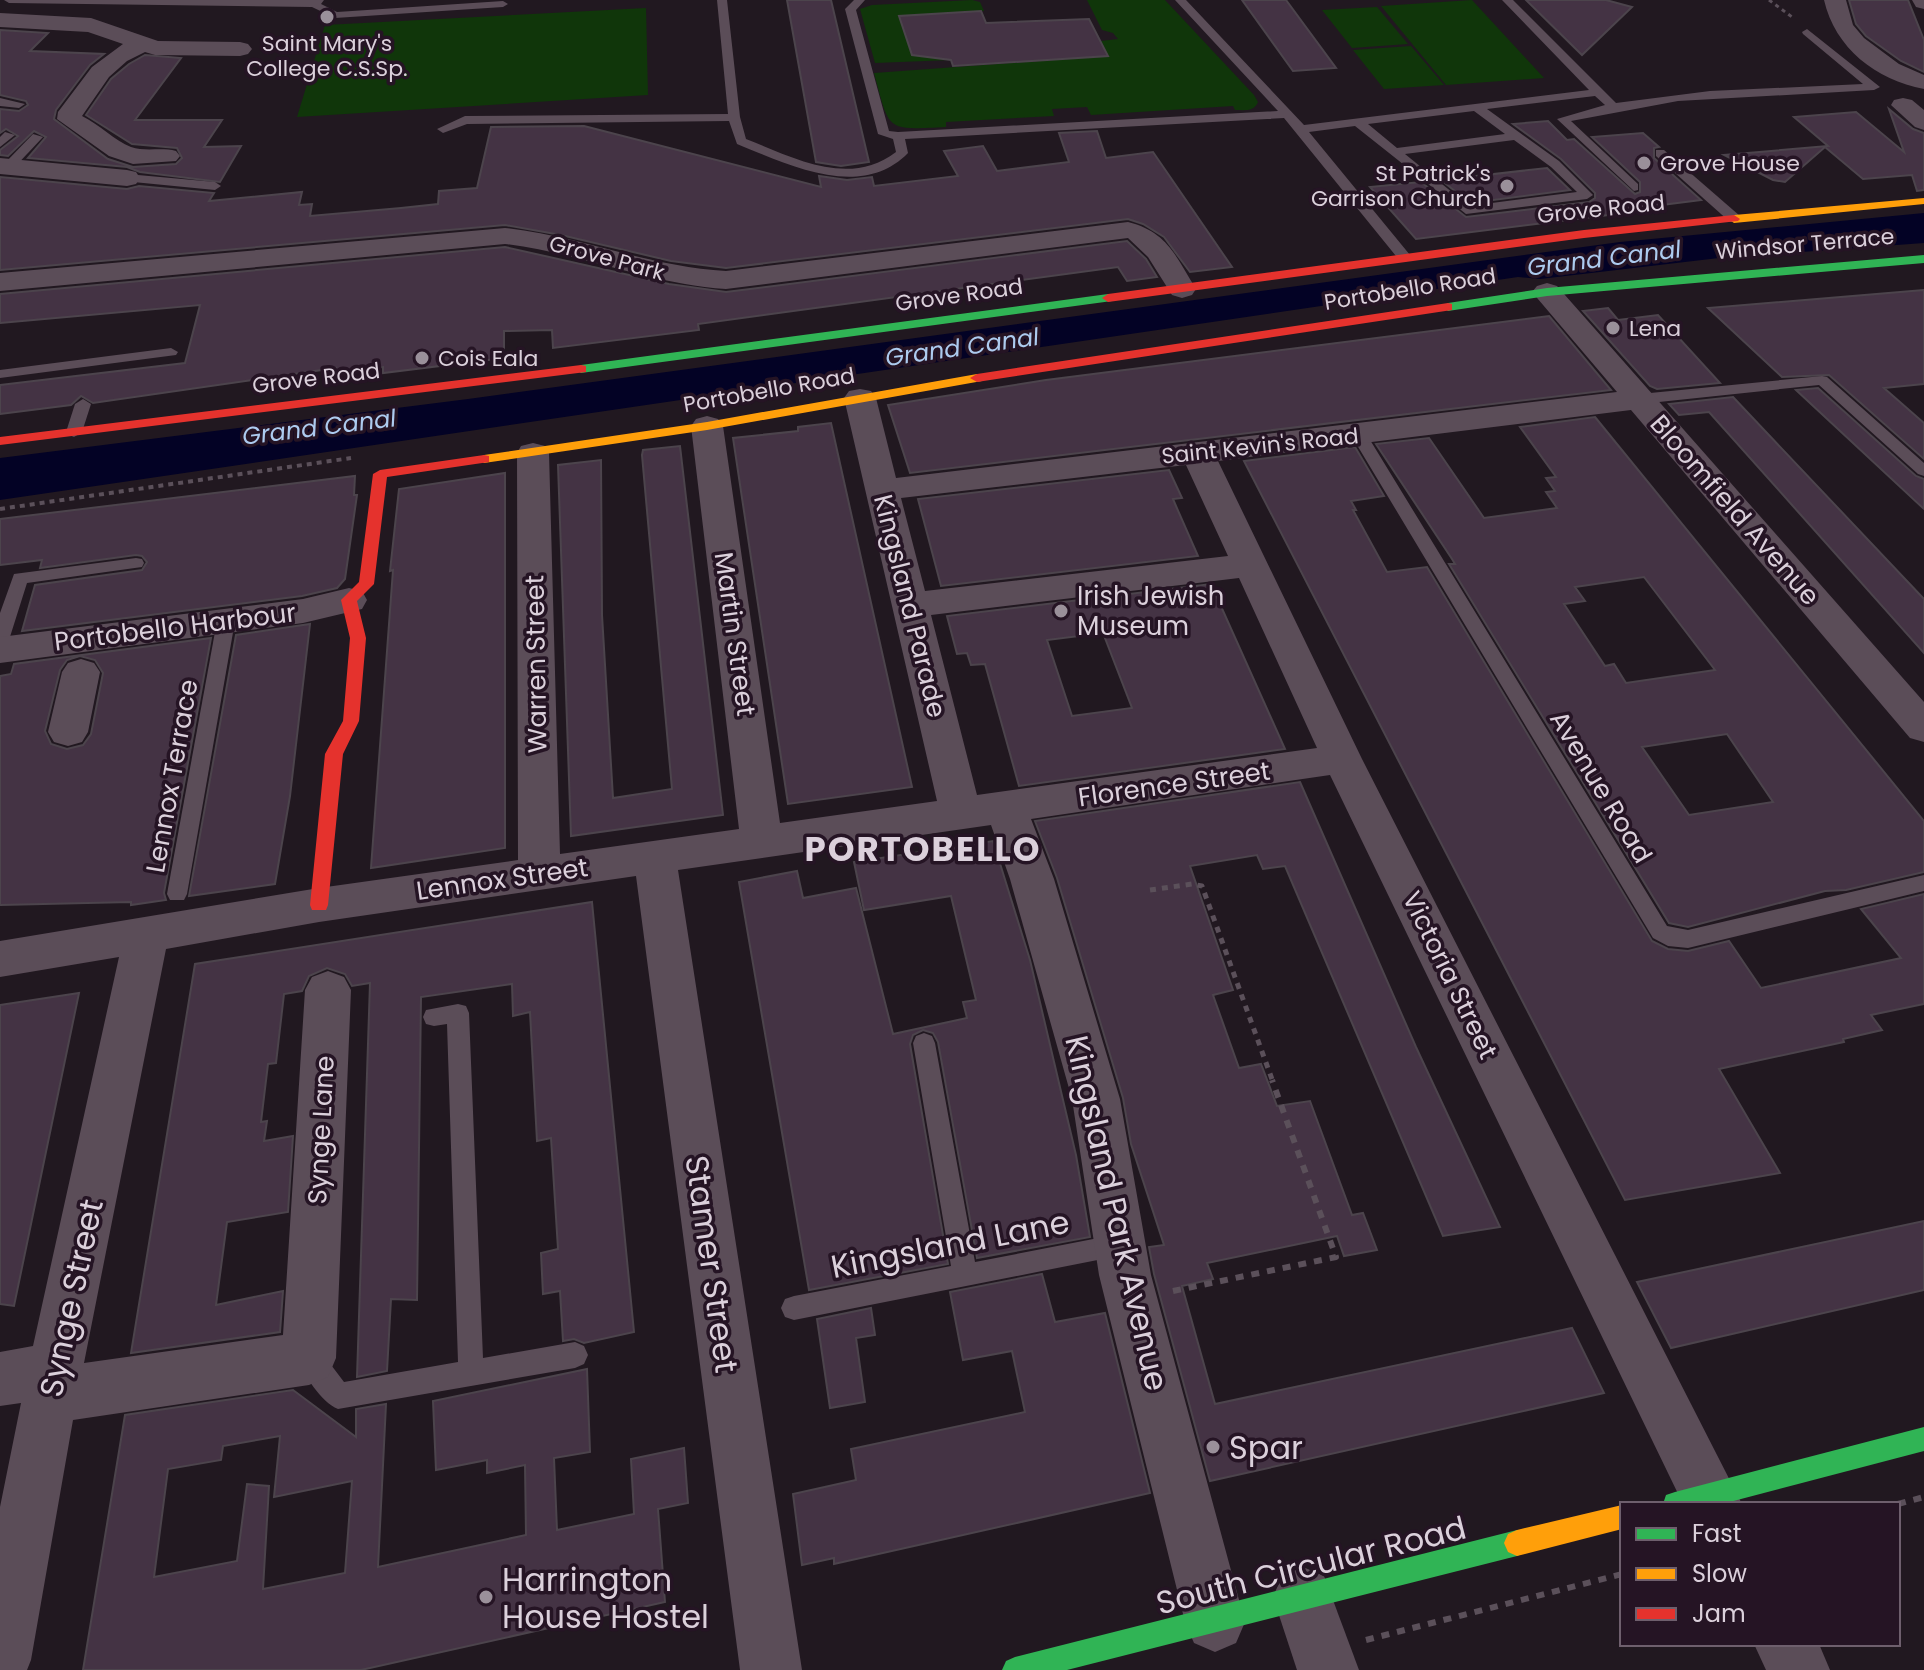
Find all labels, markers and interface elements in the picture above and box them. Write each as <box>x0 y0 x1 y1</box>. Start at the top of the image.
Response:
marker: Saint Mary's College C.S.Sp. <box>318 8 336 26</box>
place label: Saint Mary's College C.S.Sp. <box>246 28 408 84</box>
place label: Grove House <box>1660 148 1800 179</box>
marker: Grove House <box>1635 154 1653 172</box>
place label: St Patrick's Garrison Church <box>1311 158 1491 214</box>
marker: St Patrick's Garrison Church <box>1498 177 1516 195</box>
street label: Grove Road <box>1535 187 1667 231</box>
street label: Windsor Terrace <box>1714 221 1896 267</box>
street label: Grove Park <box>546 228 669 288</box>
water label: Grand Canal <box>1525 232 1683 284</box>
street label: Portobello Road <box>1322 260 1498 318</box>
street label: Grove Road <box>893 271 1025 319</box>
place label: Lena <box>1629 313 1681 344</box>
marker: Lena <box>1604 319 1622 337</box>
water label: Grand Canal <box>883 320 1041 374</box>
place label: Cois Eala <box>438 343 538 374</box>
marker: Cois Eala <box>413 349 431 367</box>
street label: Grove Road <box>250 355 382 401</box>
street label: Portobello Road <box>681 360 857 420</box>
water label: Grand Canal <box>240 401 398 453</box>
street label: Bloomfield Avenue <box>1642 407 1828 613</box>
street label: Saint Kevin's Road <box>1160 420 1360 472</box>
street label: Kingsland Parade <box>865 491 955 721</box>
street label: Martin Street <box>706 550 764 718</box>
street label: Warren Street <box>516 575 556 753</box>
place label: Irish Jewish Museum <box>1077 578 1224 644</box>
street label: Portobello Harbour <box>52 594 298 660</box>
marker: Irish Jewish Museum <box>1052 602 1070 620</box>
street label: Lennox Terrace <box>137 676 207 876</box>
street label: Avenue Road <box>1541 704 1661 870</box>
street label: Florence Street <box>1076 753 1272 815</box>
district label: PORTOBELLO <box>805 825 1041 873</box>
street label: Lennox Street <box>414 849 590 909</box>
street label: Victoria Street <box>1394 885 1506 1065</box>
street label: Kingsland Park Avenue <box>1054 1031 1180 1395</box>
street label: Synge Lane <box>299 1055 343 1205</box>
street label: Stamer Street <box>674 1152 750 1376</box>
street label: Synge Street <box>28 1195 114 1401</box>
street label: Kingsland Lane <box>827 1199 1073 1289</box>
place label: Spar <box>1229 1425 1303 1470</box>
marker: Spar <box>1204 1438 1222 1456</box>
legend <box>1620 1502 1900 1646</box>
street label: South Circular Road <box>1151 1505 1471 1625</box>
text: Fast <box>1692 1517 1742 1550</box>
place label: Harrington House Hostel <box>502 1557 709 1639</box>
text: Slow <box>1692 1557 1747 1590</box>
marker: Harrington House Hostel <box>477 1588 495 1606</box>
text: Jam <box>1692 1597 1746 1630</box>

